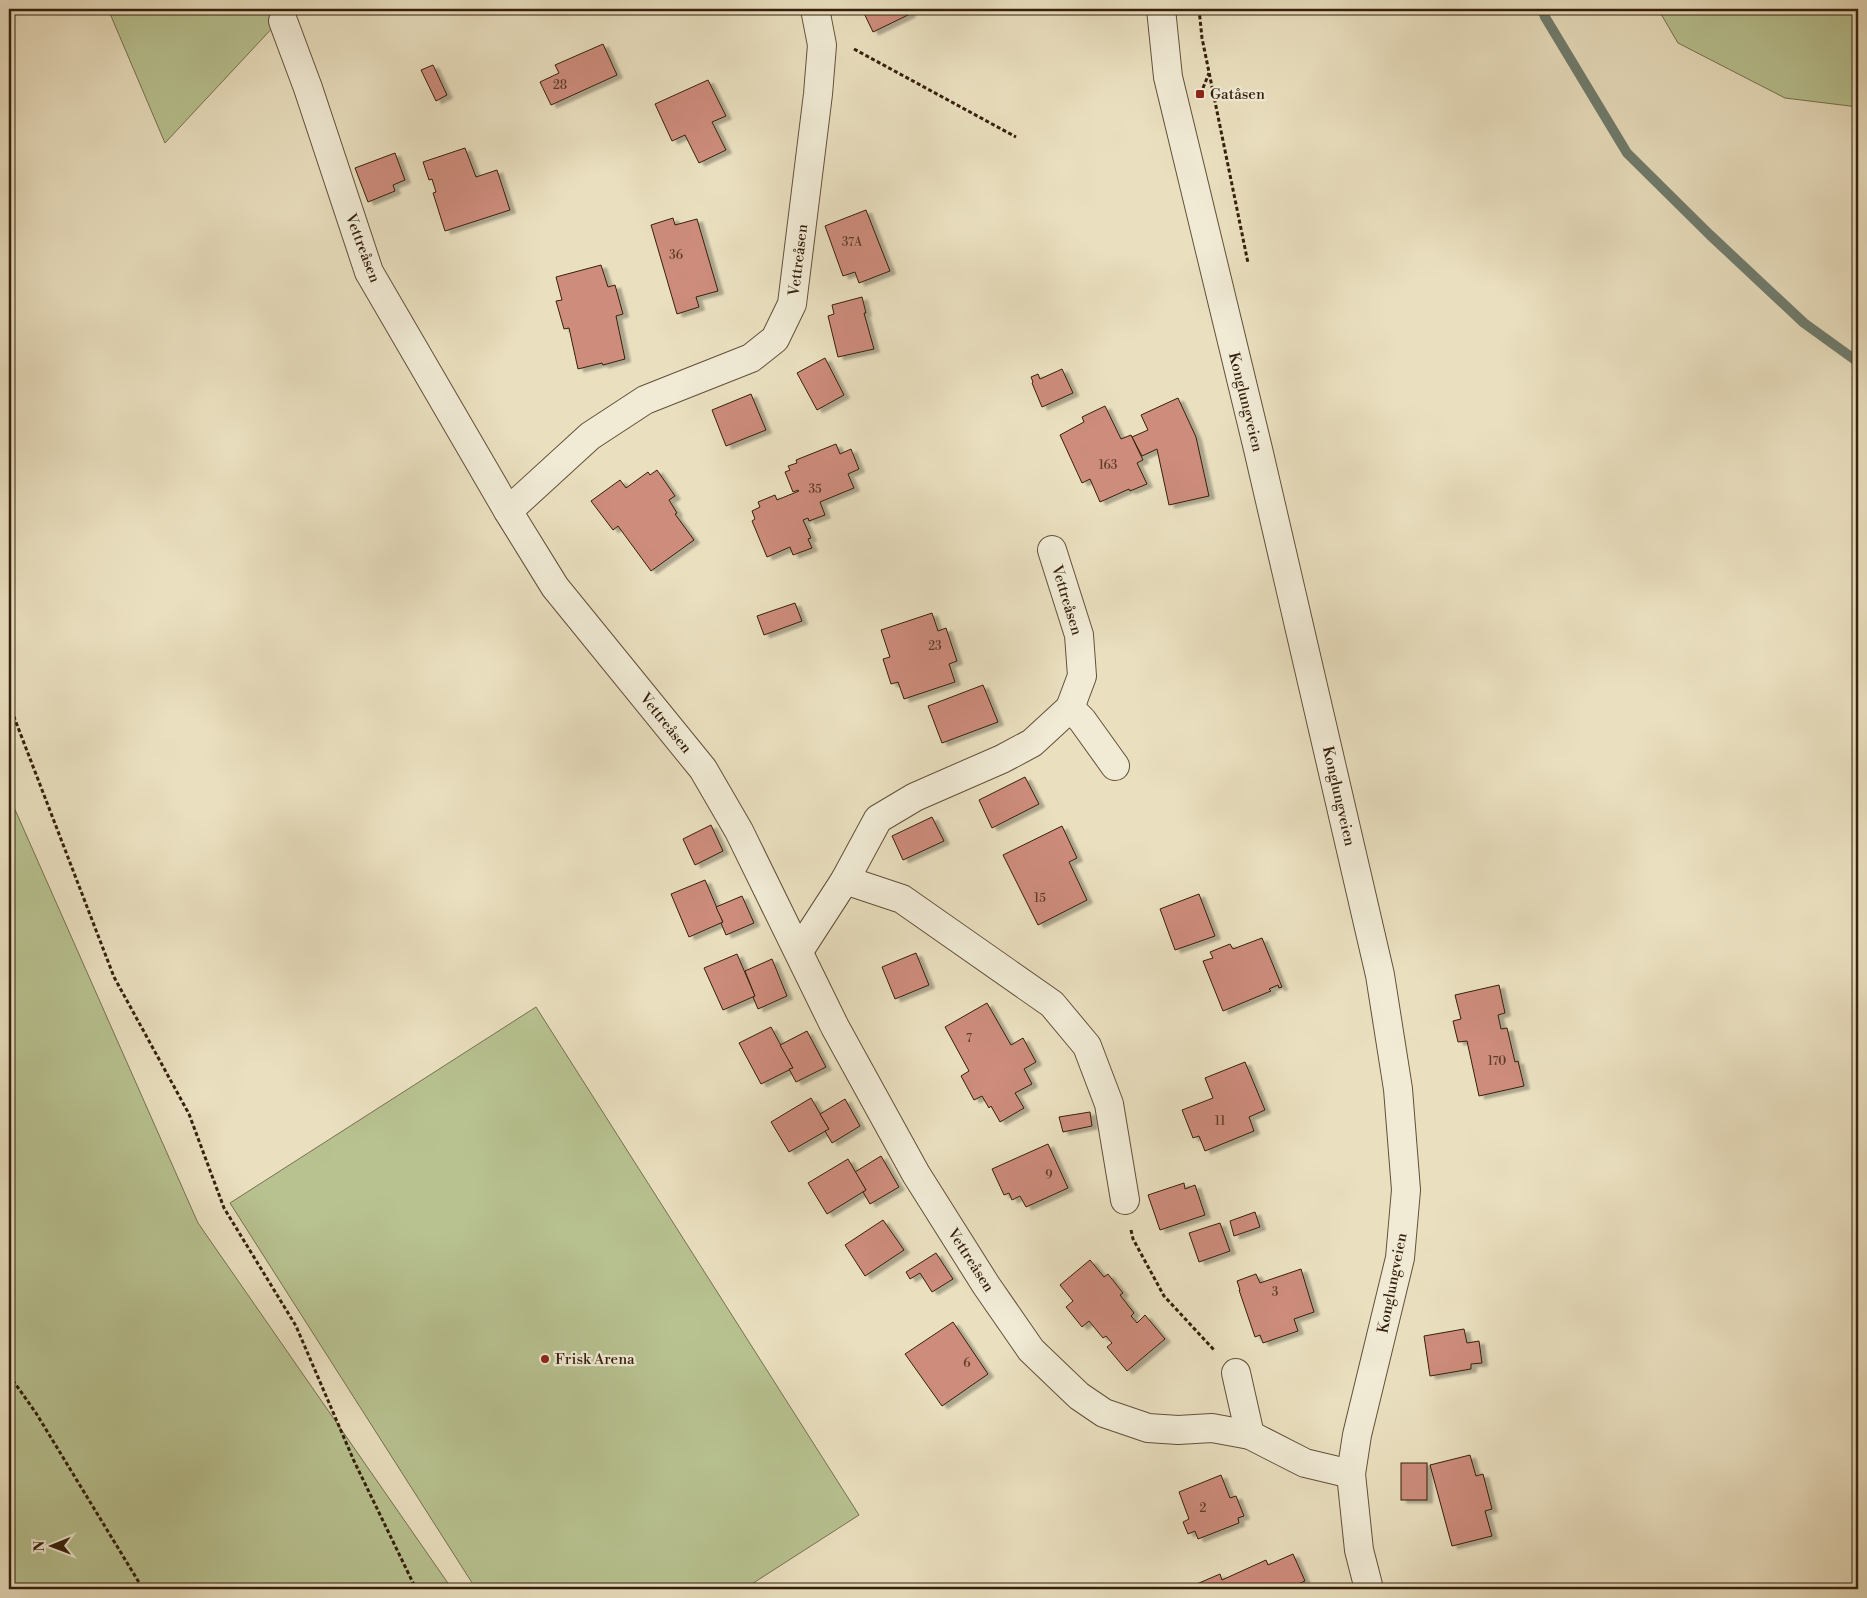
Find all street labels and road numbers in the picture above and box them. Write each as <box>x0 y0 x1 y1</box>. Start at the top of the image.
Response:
street label: Vettreåsen <box>340 210 384 285</box>
street label: Vettreåsen <box>785 223 812 298</box>
street label: Konglungveien <box>1224 350 1267 454</box>
street label: Vettreåsen <box>1047 562 1086 638</box>
street label: Vettreåsen <box>635 688 696 757</box>
street label: Konglungveien <box>1318 744 1359 848</box>
street label: Vettreåsen <box>942 1224 998 1296</box>
street label: Konglungveien <box>1373 1231 1412 1335</box>

